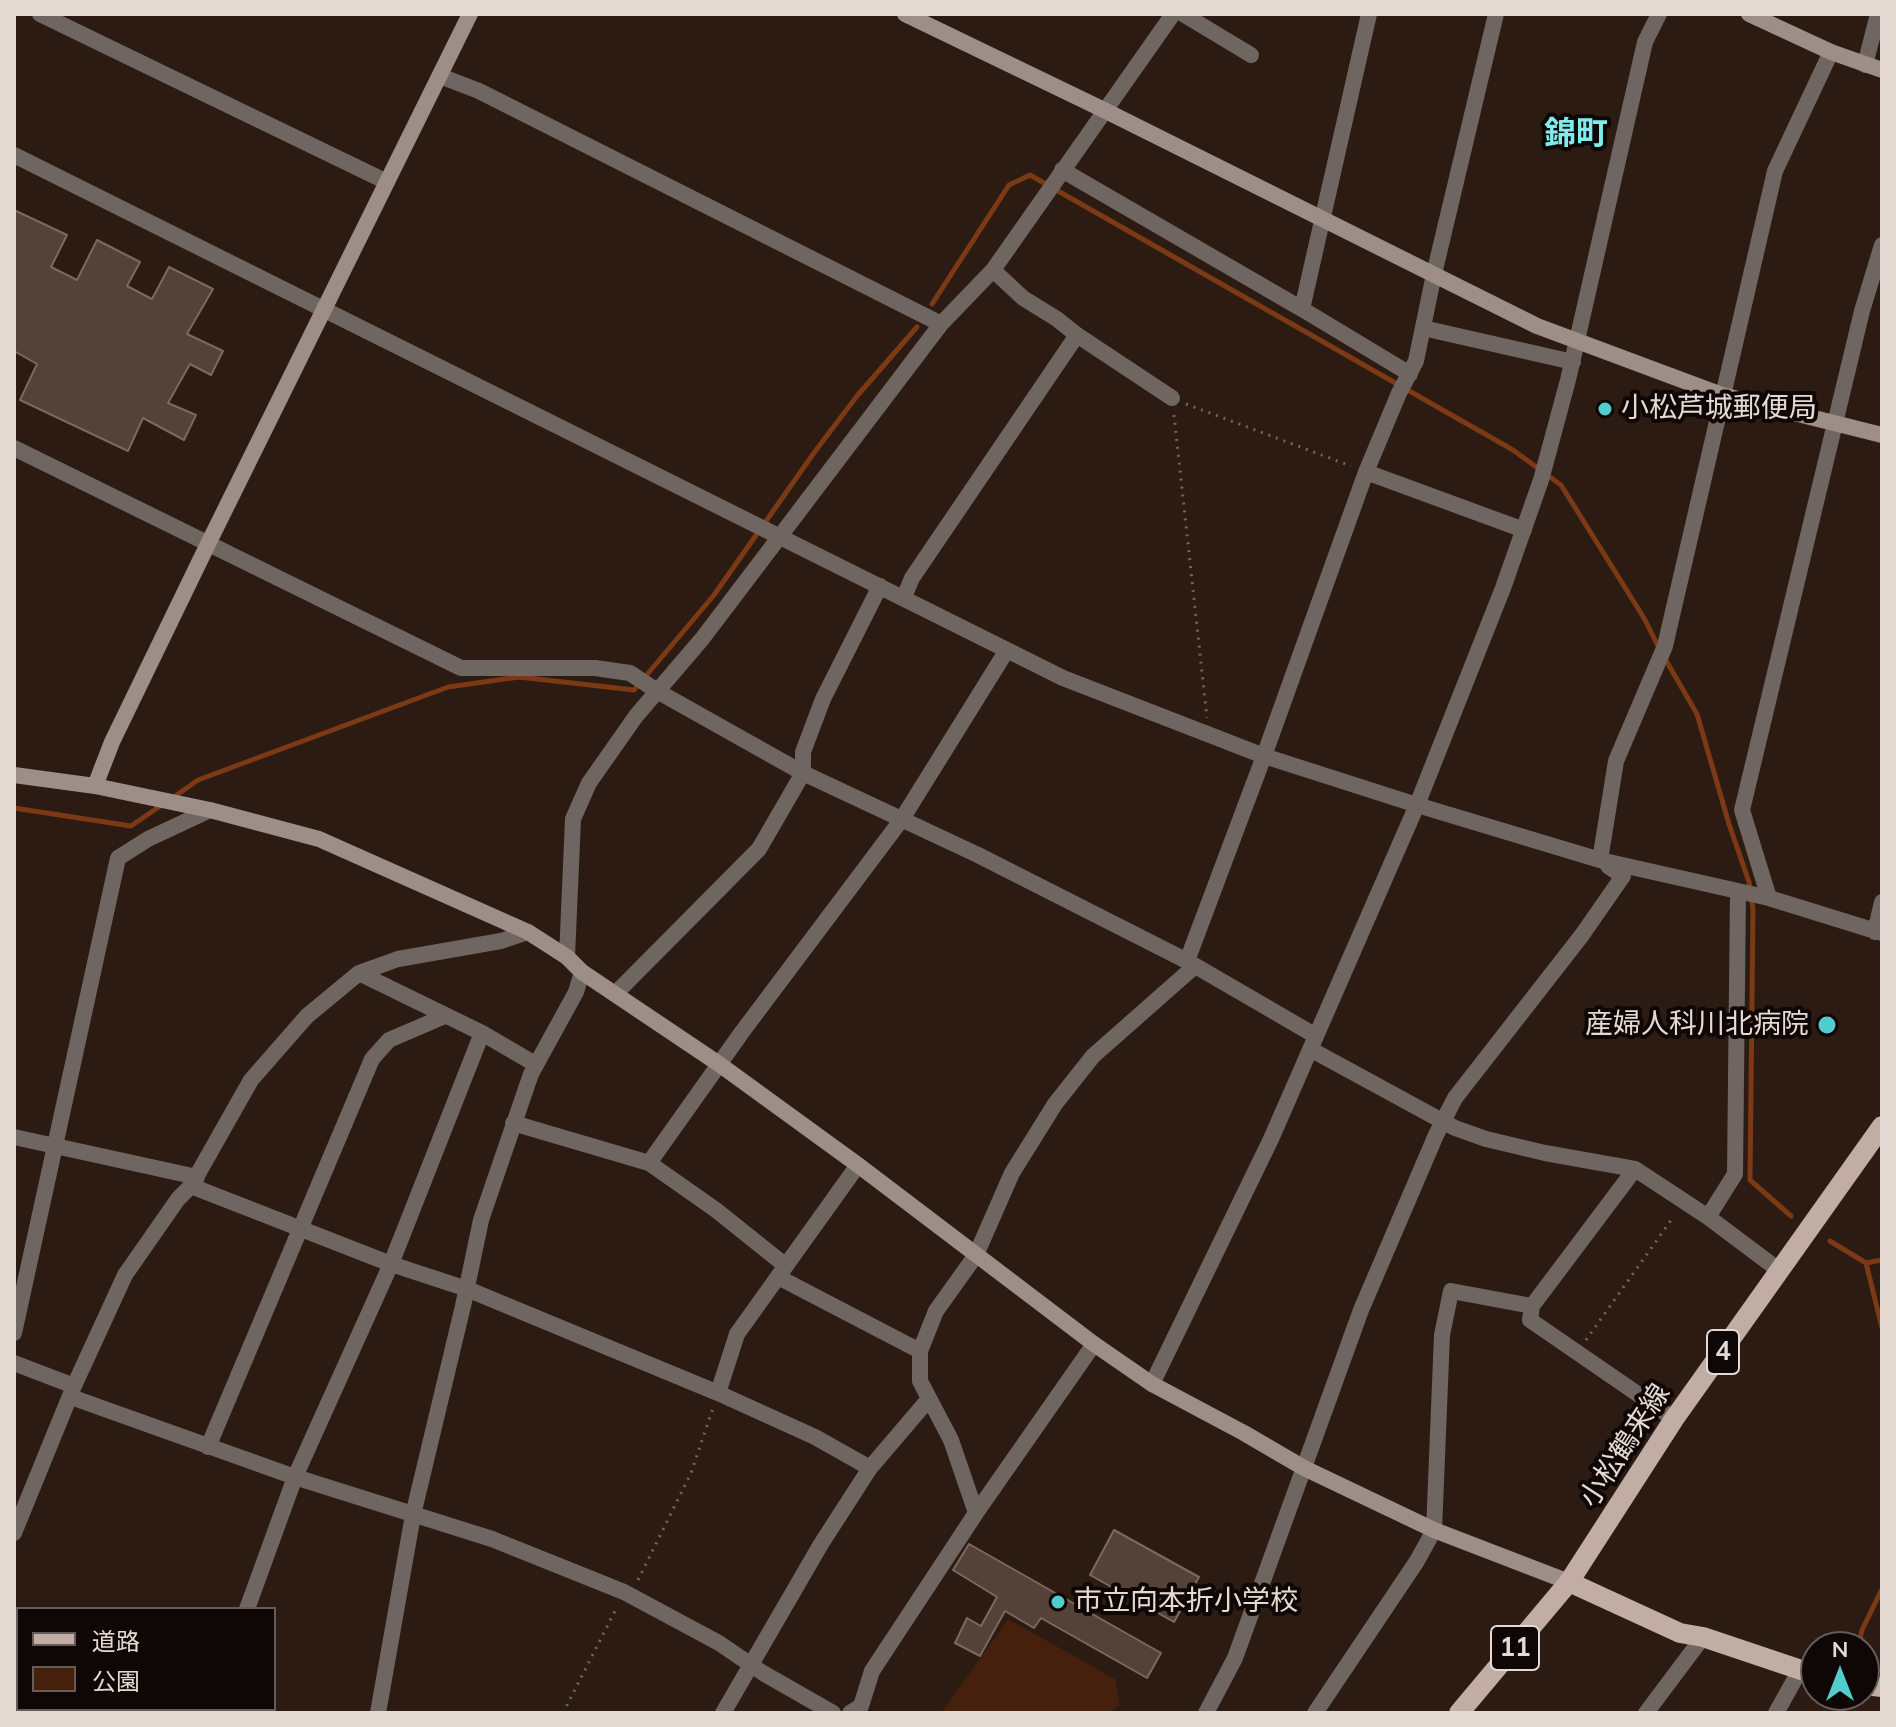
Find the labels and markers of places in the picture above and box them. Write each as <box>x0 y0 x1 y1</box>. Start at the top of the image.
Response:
place label: 小松芦城郵便局 <box>1621 392 1817 426</box>
marker: 小松芦城郵便局 <box>1596 400 1614 418</box>
place label: 産婦人科川北病院 <box>1585 1008 1809 1042</box>
marker: 産婦人科川北病院 <box>1816 1014 1838 1036</box>
place label: 市立向本折小学校 <box>1074 1585 1298 1619</box>
marker: 市立向本折小学校 <box>1049 1593 1067 1611</box>

